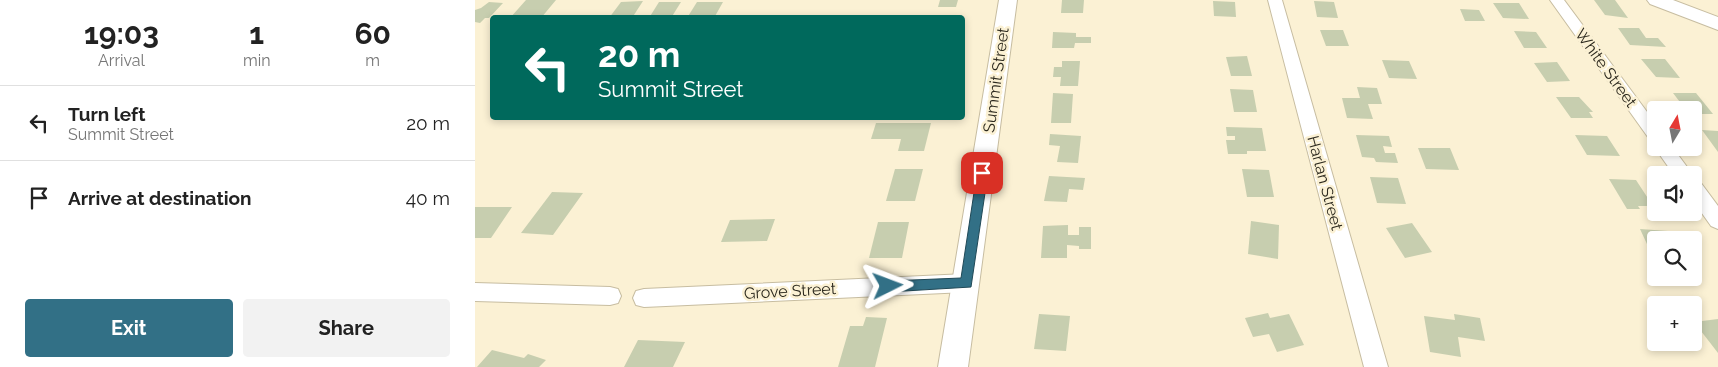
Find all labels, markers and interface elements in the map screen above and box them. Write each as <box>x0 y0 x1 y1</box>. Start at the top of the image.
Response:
text: 19:03 <box>84 16 159 51</box>
text: 1 <box>249 16 264 51</box>
text: 60 <box>354 16 391 51</box>
street label: White Street <box>1571 25 1641 112</box>
street label: Summit Street <box>979 26 1013 134</box>
text: 20 m <box>598 34 680 75</box>
icon: left <box>515 35 580 100</box>
text: Arrival <box>98 51 145 70</box>
text: min <box>243 51 270 70</box>
text: m <box>365 51 380 70</box>
text: Summit Street <box>598 76 744 102</box>
north arrow <box>1647 101 1703 156</box>
map controls <box>1647 101 1702 351</box>
text: Turn left <box>68 103 145 125</box>
icon: left <box>25 109 53 137</box>
text: 20 m <box>406 112 450 134</box>
text: Summit Street <box>68 125 174 144</box>
street label: Harlan Street <box>1303 134 1347 233</box>
pin <box>961 152 1003 194</box>
icon: arrive <box>968 159 996 187</box>
button: sound <box>1647 166 1702 221</box>
icon: arrive <box>25 184 53 212</box>
text: Arrive at destination <box>68 187 252 209</box>
text: 40 m <box>406 187 450 209</box>
button: search <box>1647 231 1702 286</box>
position arrow <box>861 259 913 311</box>
street label: Grove Street <box>744 279 837 303</box>
button: + <box>1647 296 1702 351</box>
button: Exit <box>25 299 233 357</box>
button: Share <box>243 299 450 357</box>

